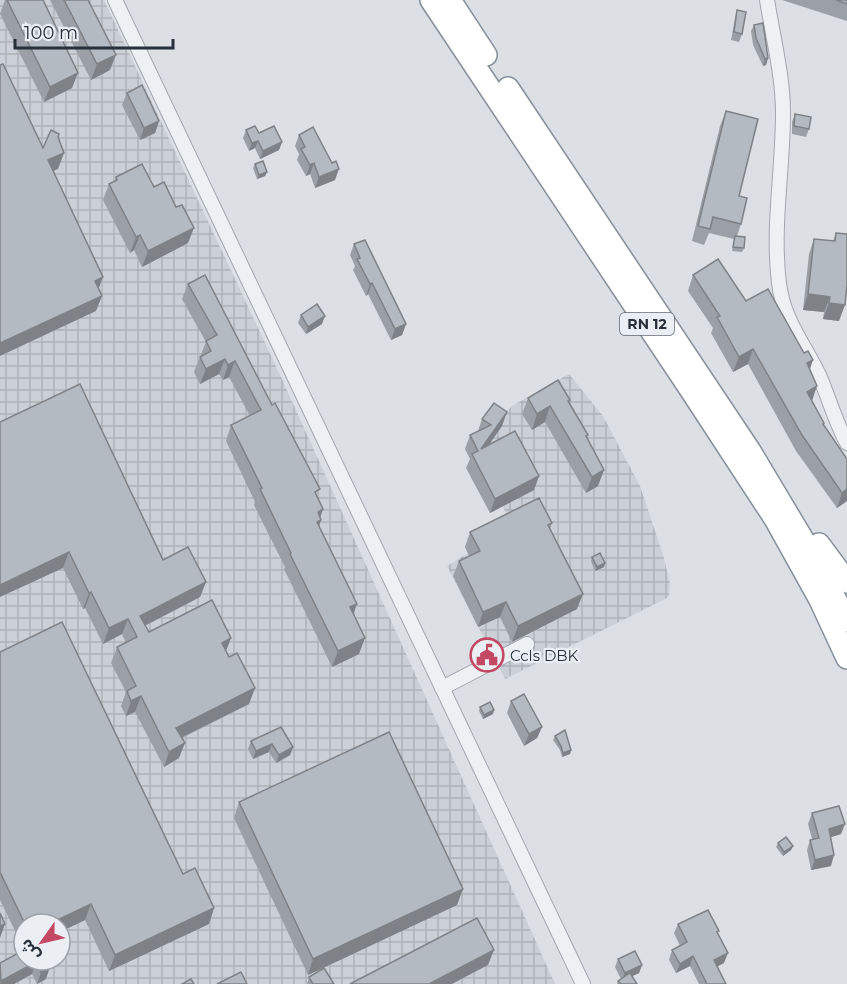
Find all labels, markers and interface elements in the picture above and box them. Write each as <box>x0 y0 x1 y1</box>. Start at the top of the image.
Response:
scale bar <box>15 12 172 50</box>
text: 100 m <box>24 22 78 44</box>
road number: RN 12 <box>620 313 674 335</box>
public building icon: Ccls DBK <box>469 637 505 673</box>
place label: Ccls DBK <box>510 646 579 665</box>
north arrow <box>12 912 72 972</box>
text: ش <box>16 936 44 965</box>

